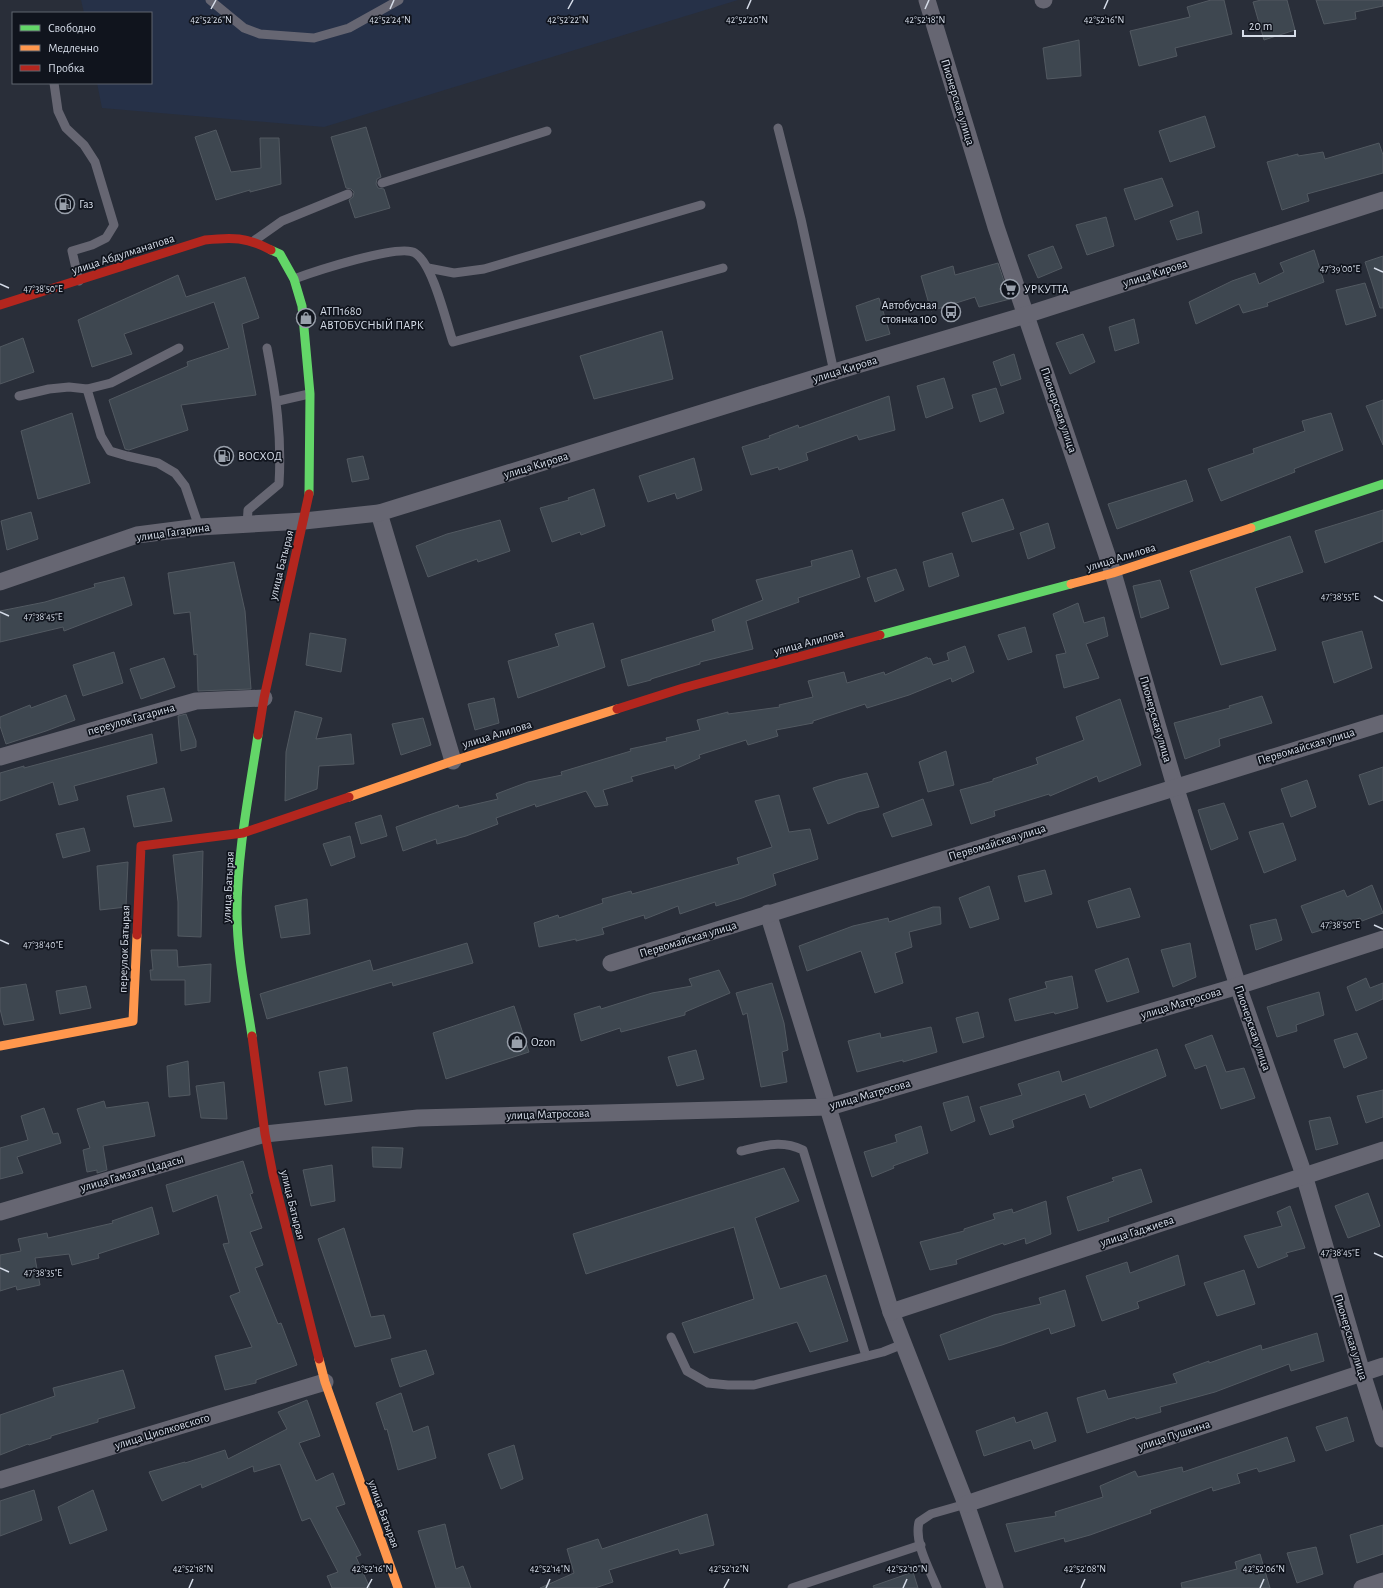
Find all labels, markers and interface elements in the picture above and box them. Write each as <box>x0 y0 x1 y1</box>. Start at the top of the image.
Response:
legend <box>12 12 152 84</box>
scale bar <box>1243 12 1295 38</box>
text: 42°52'26"N <box>190 15 232 25</box>
text: 42°52'24"N <box>369 15 411 25</box>
text: 42°52'22"N <box>547 15 589 25</box>
text: 42°52'20"N <box>726 15 768 25</box>
text: 42°52'18"N <box>905 15 945 25</box>
text: 42°52'16"N <box>1084 15 1124 25</box>
text: 20 m <box>1249 20 1272 32</box>
text: Свободно <box>48 22 96 34</box>
text: Медленно <box>48 42 99 54</box>
street label: Пионерская улица <box>938 58 977 147</box>
text: Пробка <box>48 62 85 74</box>
fuel station icon: Газ <box>54 193 76 215</box>
place label: Газ <box>79 198 94 210</box>
street label: улица Абдулманапова <box>69 232 177 278</box>
street label: улица Кирова <box>1121 257 1189 290</box>
text: 47°39'00"E <box>1320 264 1360 274</box>
supermarket icon: УРКУТТА <box>999 278 1021 300</box>
place label: УРКУТТА <box>1024 283 1069 295</box>
text: 47°38'50"E <box>23 284 63 294</box>
place label: Автобусная стоянка 100 <box>881 299 937 325</box>
bus stop icon: Автобусная стоянка 100 <box>940 301 962 323</box>
place label: АТП1680 АВТОБУСНЫЙ ПАРК <box>320 305 424 331</box>
shop icon: АТП1680 АВТОБУСНЫЙ ПАРК <box>295 307 317 329</box>
street label: улица Кирова <box>810 353 879 386</box>
street label: Пионерская улица <box>1038 366 1079 455</box>
fuel station icon: ВОСХОД <box>213 445 235 467</box>
street label: улица Кирова <box>501 449 570 482</box>
place label: ВОСХОД <box>238 450 282 462</box>
street label: улица Гагарина <box>135 521 211 544</box>
street label: улица Батырая <box>266 529 296 602</box>
street label: улица Алилова <box>1084 541 1158 574</box>
text: 47°38'55"E <box>1321 592 1359 602</box>
text: 47°38'45"E <box>23 612 63 622</box>
street label: улица Алилова <box>772 627 846 658</box>
street label: Пионерская улица <box>1137 674 1174 764</box>
street label: переулок Гагарина <box>86 701 177 738</box>
street label: улица Алилова <box>460 718 534 751</box>
street label: Первомайская улица <box>1256 725 1357 767</box>
street label: Первомайская улица <box>947 821 1048 863</box>
street label: улица Батырая <box>220 851 237 924</box>
street label: переулок Батырая <box>116 905 133 993</box>
street label: Первомайская улица <box>638 918 739 960</box>
text: 47°38'50"E <box>1320 920 1360 930</box>
text: 47°38'40"E <box>23 940 63 950</box>
street label: Пионерская улица <box>1232 984 1273 1073</box>
street label: улица Матросова <box>1138 985 1223 1022</box>
shop icon: Ozon <box>506 1031 528 1053</box>
place label: Ozon <box>531 1036 555 1048</box>
street label: улица Матросова <box>827 1077 913 1113</box>
street label: улица Матросова <box>505 1107 590 1122</box>
street label: улица Гамзата Цадасы <box>78 1153 185 1195</box>
street label: улица Батырая <box>277 1168 307 1241</box>
street label: улица Гаджиева <box>1098 1213 1176 1250</box>
text: 47°38'45"E <box>1320 1248 1360 1258</box>
text: 47°38'35"E <box>24 1268 62 1278</box>
street label: Пионерская улица <box>1331 1293 1370 1382</box>
street label: улица Циолковского <box>112 1411 211 1452</box>
street label: улица Пушкина <box>1135 1418 1212 1454</box>
street label: улица Батырая <box>365 1477 402 1550</box>
text: 42°52'18"N <box>173 1564 213 1574</box>
text: 42°52'16"N <box>352 1564 392 1574</box>
text: 42°52'14"N <box>530 1564 570 1574</box>
text: 42°52'12"N <box>709 1564 749 1574</box>
text: 42°52'10"N <box>886 1564 928 1574</box>
text: 42°52'08"N <box>1064 1564 1106 1574</box>
text: 42°52'06"N <box>1243 1564 1285 1574</box>

